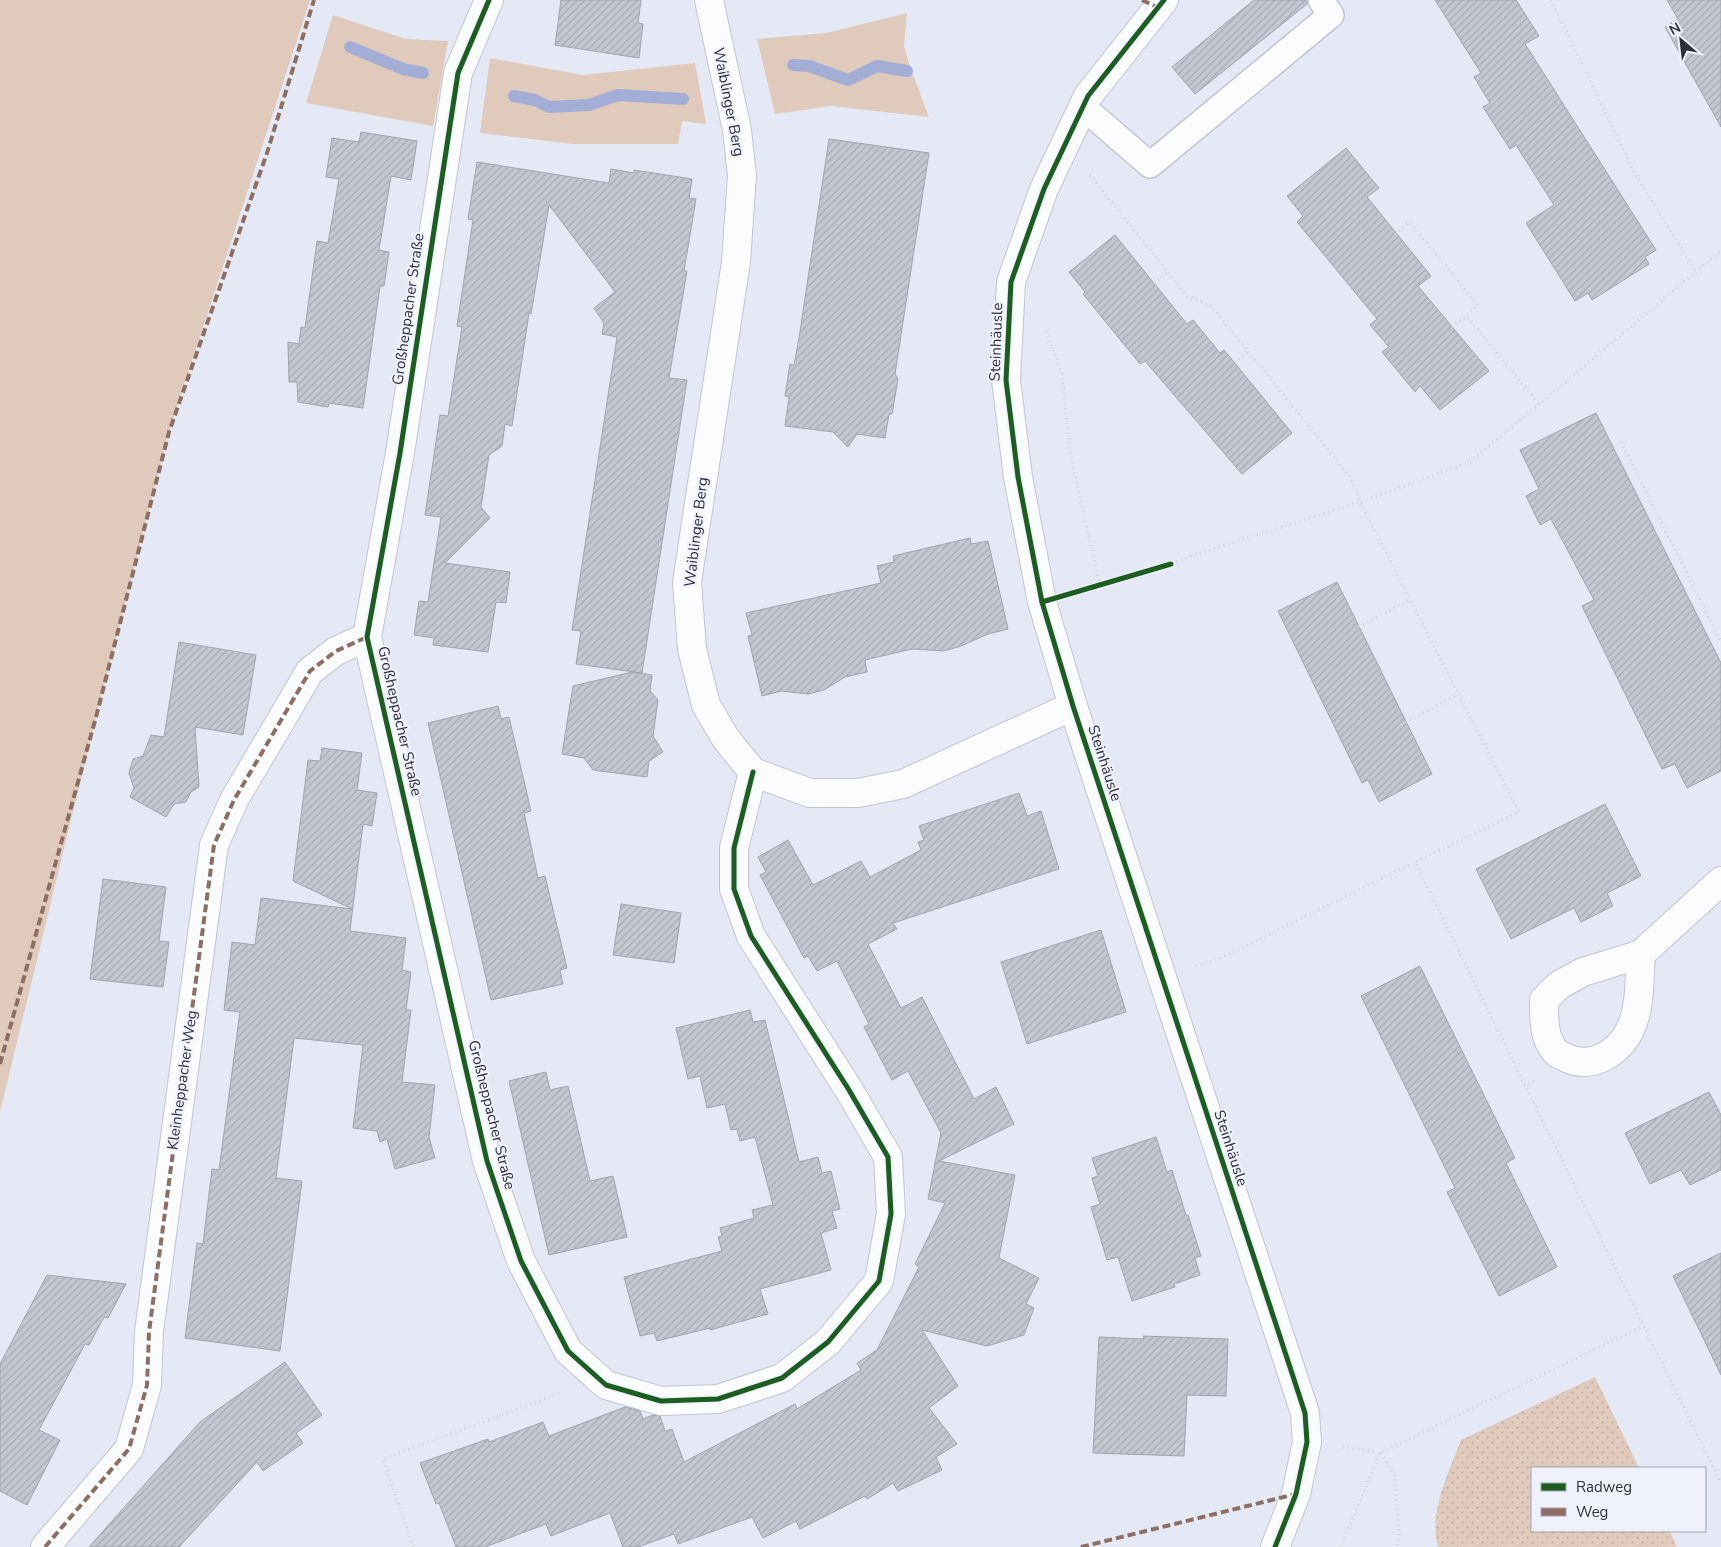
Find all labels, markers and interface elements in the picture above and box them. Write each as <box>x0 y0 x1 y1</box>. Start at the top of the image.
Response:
north arrow <box>1656 15 1706 65</box>
text: N <box>1666 18 1684 40</box>
street label: Waiblinger Berg <box>709 46 749 158</box>
street label: Großheppacher Straße <box>387 232 429 386</box>
street label: Steinhäusle <box>985 302 1007 382</box>
street label: Waiblinger Berg <box>679 476 713 588</box>
street label: Großheppacher Straße <box>373 644 427 798</box>
street label: Steinhäusle <box>1083 722 1127 804</box>
street label: Kleinheppacher Weg <box>162 1009 202 1151</box>
street label: Großheppacher Straße <box>464 1038 520 1192</box>
street label: Steinhäusle <box>1209 1107 1253 1189</box>
legend <box>1531 1467 1706 1532</box>
text: Radweg <box>1576 1477 1632 1497</box>
text: Weg <box>1576 1502 1608 1522</box>

